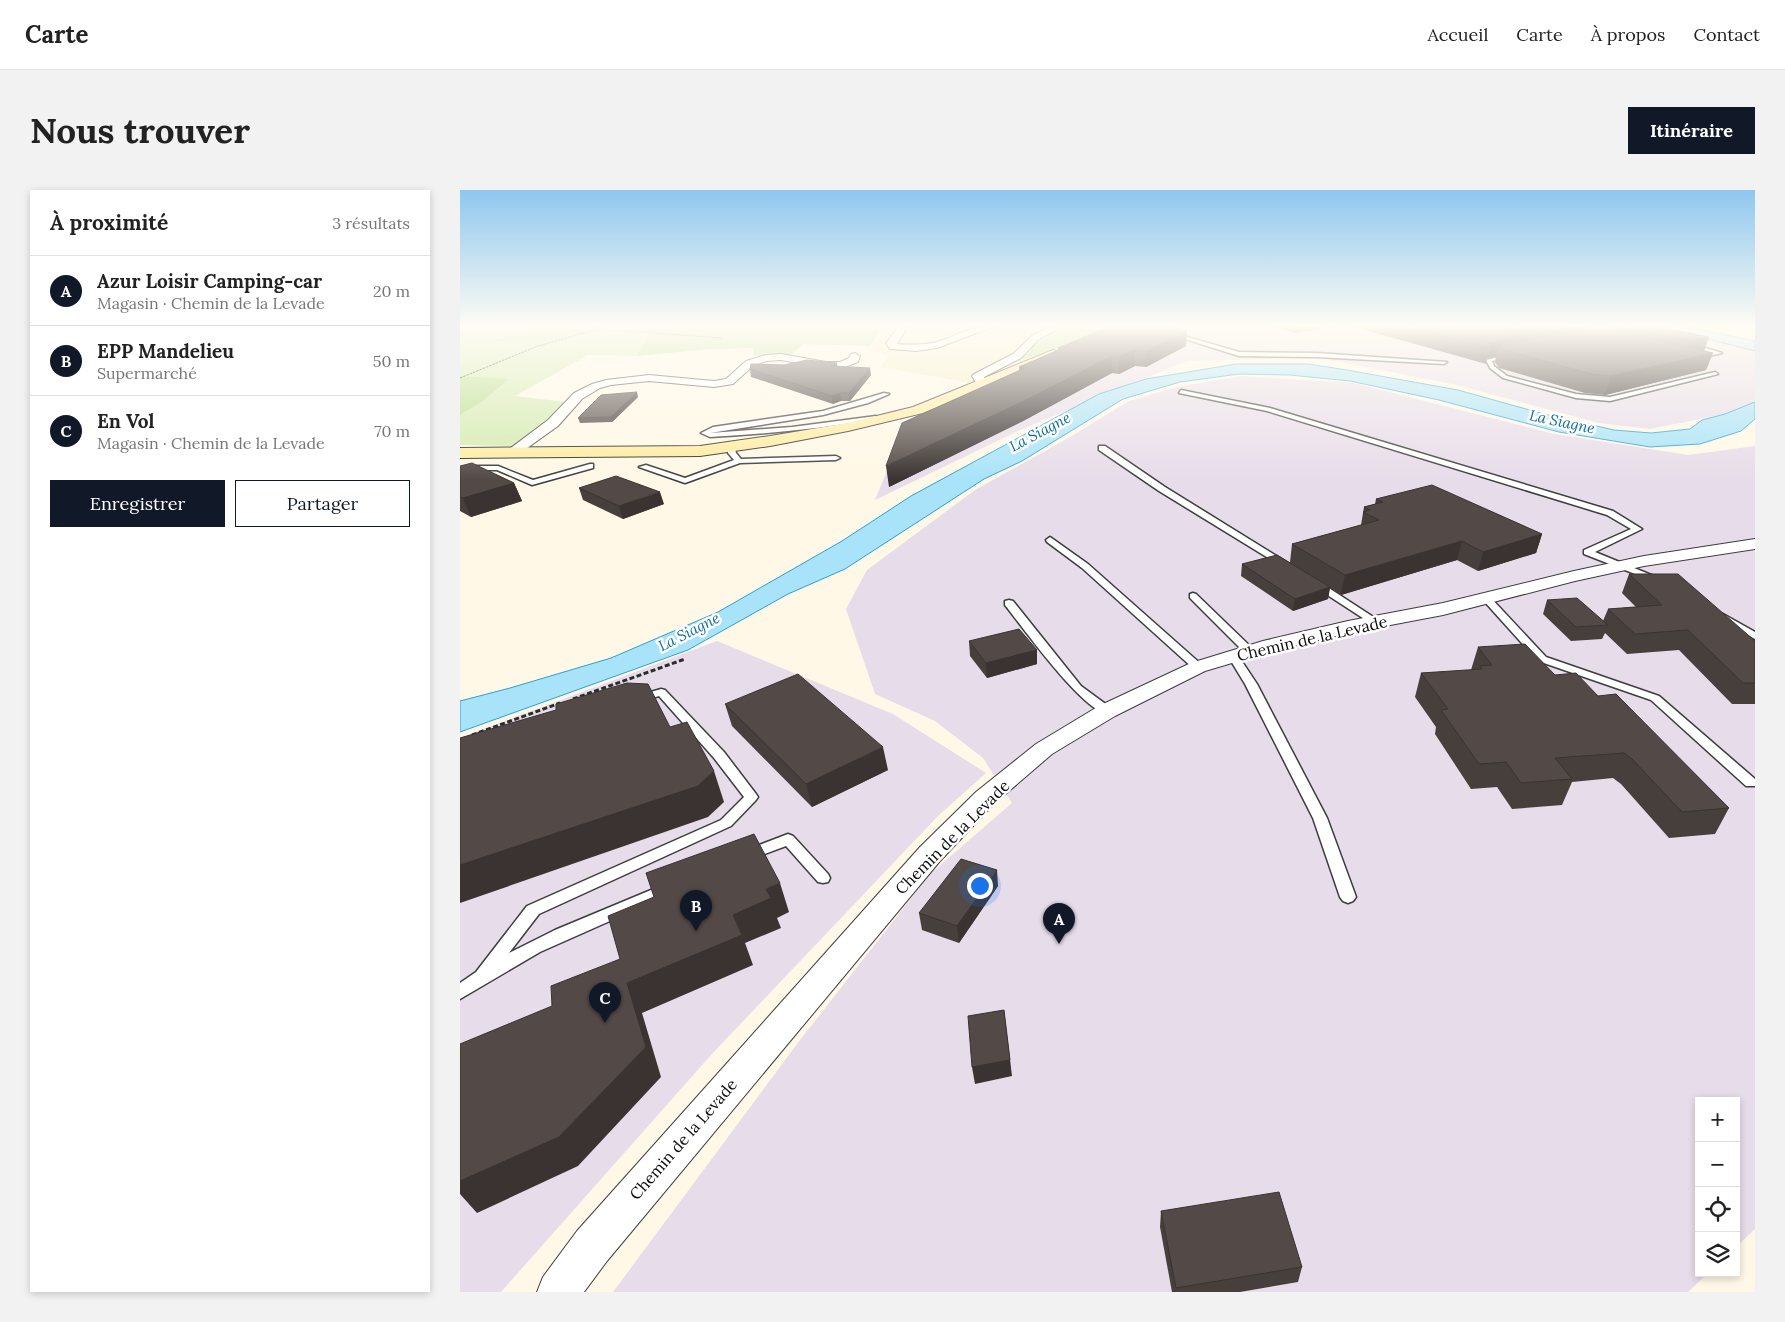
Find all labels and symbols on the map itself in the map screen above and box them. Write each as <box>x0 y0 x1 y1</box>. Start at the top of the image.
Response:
water label: La Siagne <box>1528 405 1597 438</box>
water label: La Siagne <box>1006 408 1074 456</box>
water label: La Siagne <box>655 608 723 655</box>
street label: Chemin de la Levade <box>1235 611 1389 665</box>
street label: Chemin de la Levade <box>891 775 1014 898</box>
your location <box>967 873 993 899</box>
pin: B <box>680 890 712 931</box>
pin: A <box>1043 903 1075 944</box>
pin: C <box>589 982 621 1023</box>
street label: Chemin de la Levade <box>625 1074 741 1204</box>

